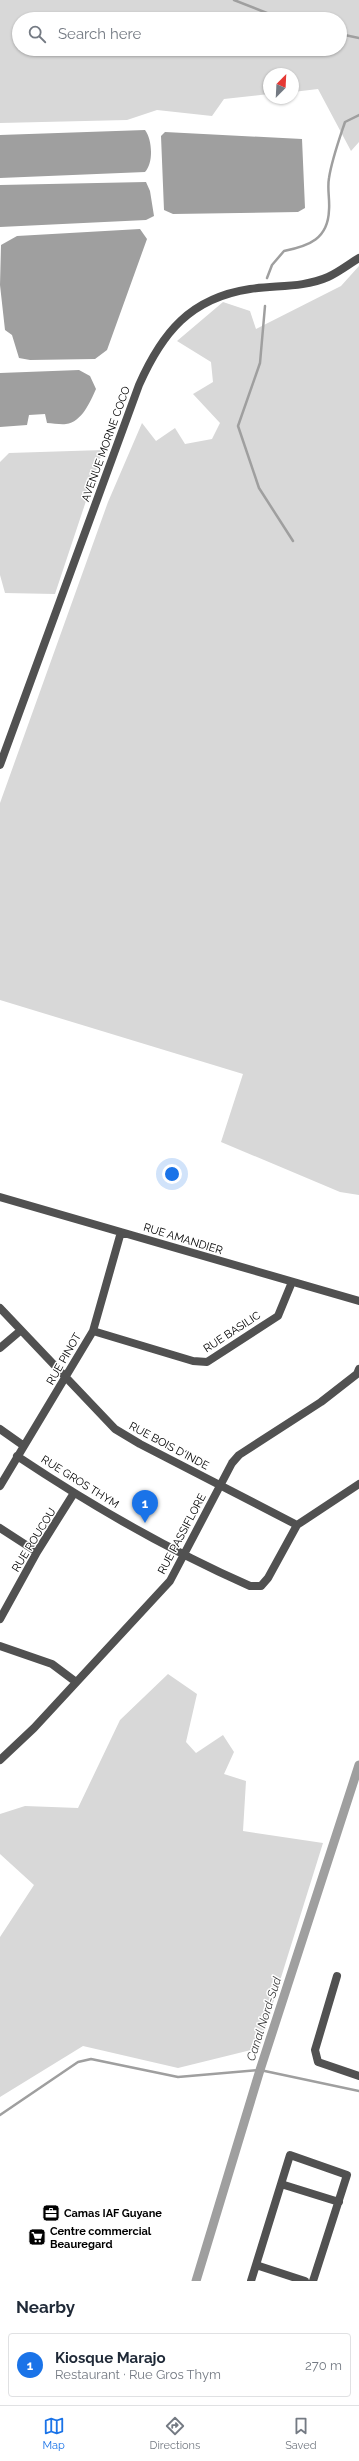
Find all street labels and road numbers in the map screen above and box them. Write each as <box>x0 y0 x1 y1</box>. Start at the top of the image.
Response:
street label: AVENUE MORNE COCO <box>79 385 133 503</box>
street label: RUE AMANDIER <box>142 1221 224 1257</box>
street label: RUE BASILIC <box>201 1308 263 1355</box>
street label: RUE PINOT <box>44 1330 84 1387</box>
street label: RUE BOIS D'INDE <box>127 1419 211 1473</box>
street label: RUE GROS THYM <box>39 1453 121 1511</box>
street label: RUE PASSIFLORE <box>155 1491 209 1577</box>
street label: RUE ROUCOU <box>9 1506 59 1574</box>

